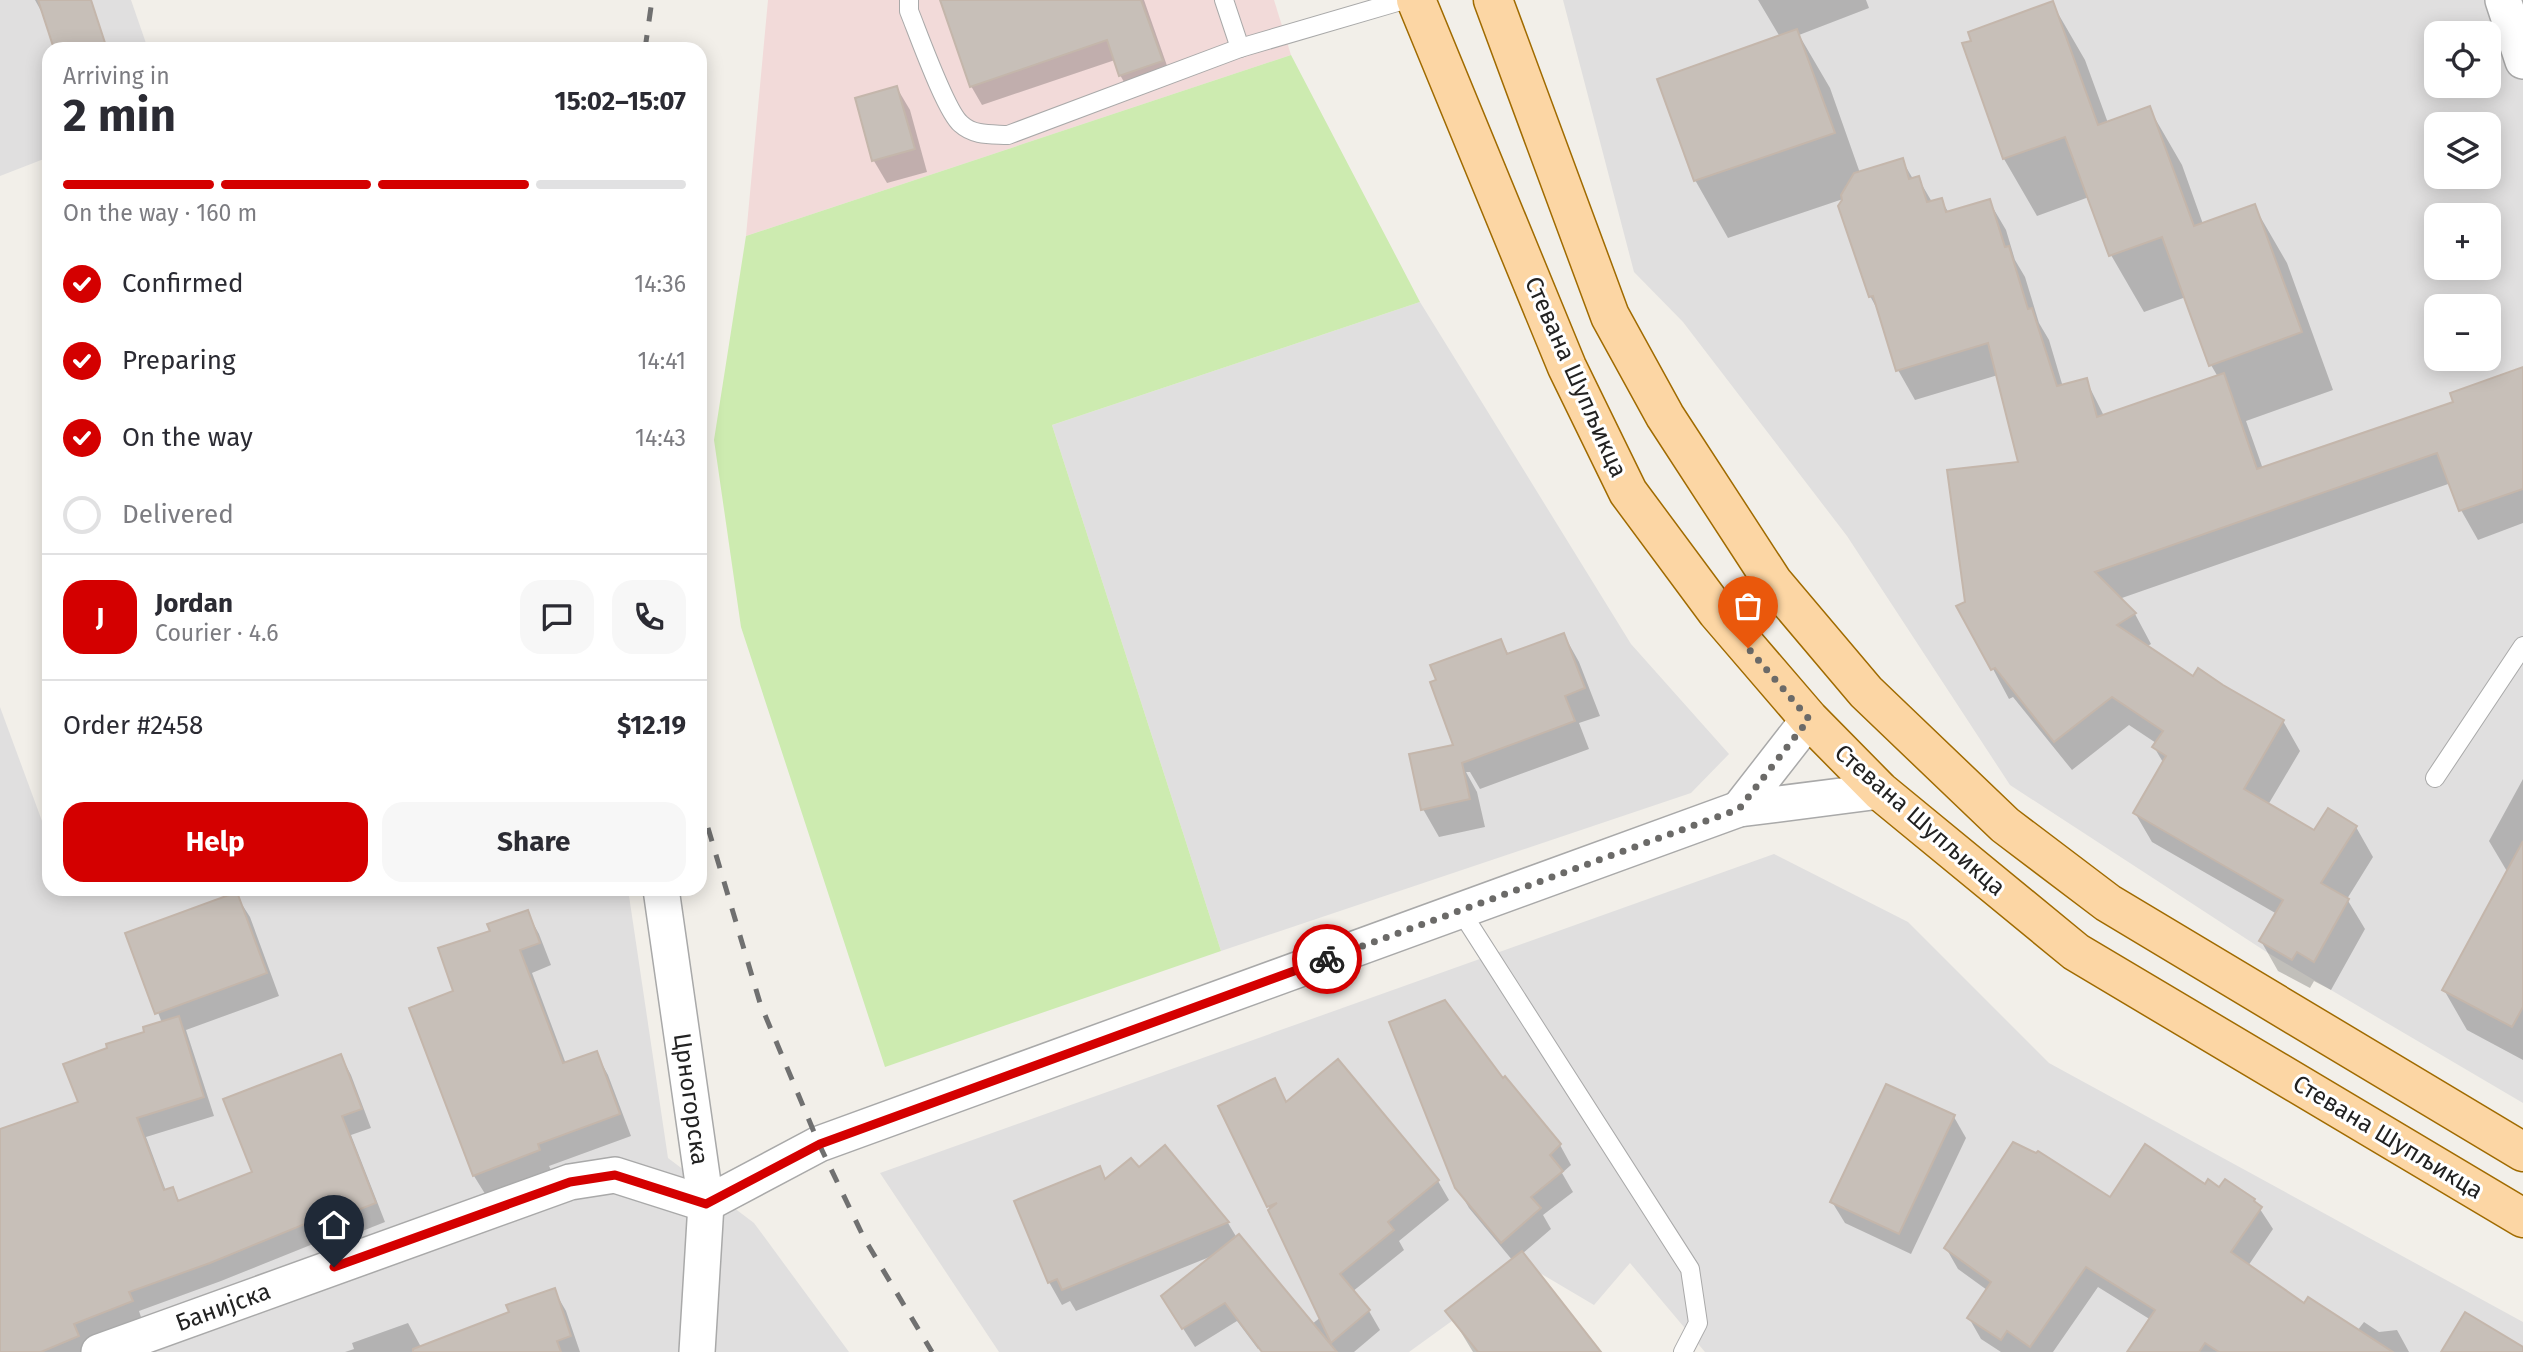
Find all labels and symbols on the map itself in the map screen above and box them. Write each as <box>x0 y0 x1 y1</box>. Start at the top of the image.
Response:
street label: Стевана Шупљикца <box>1519 272 1633 482</box>
pin <box>1718 576 1778 648</box>
street label: Стевана Шупљикца <box>1829 738 2011 902</box>
courier <box>1292 924 1362 994</box>
street label: Црногорска <box>668 1031 714 1167</box>
street label: Стевана Шупљикца <box>2288 1069 2488 1205</box>
pin <box>304 1195 364 1267</box>
street label: Банијска <box>172 1277 274 1337</box>

